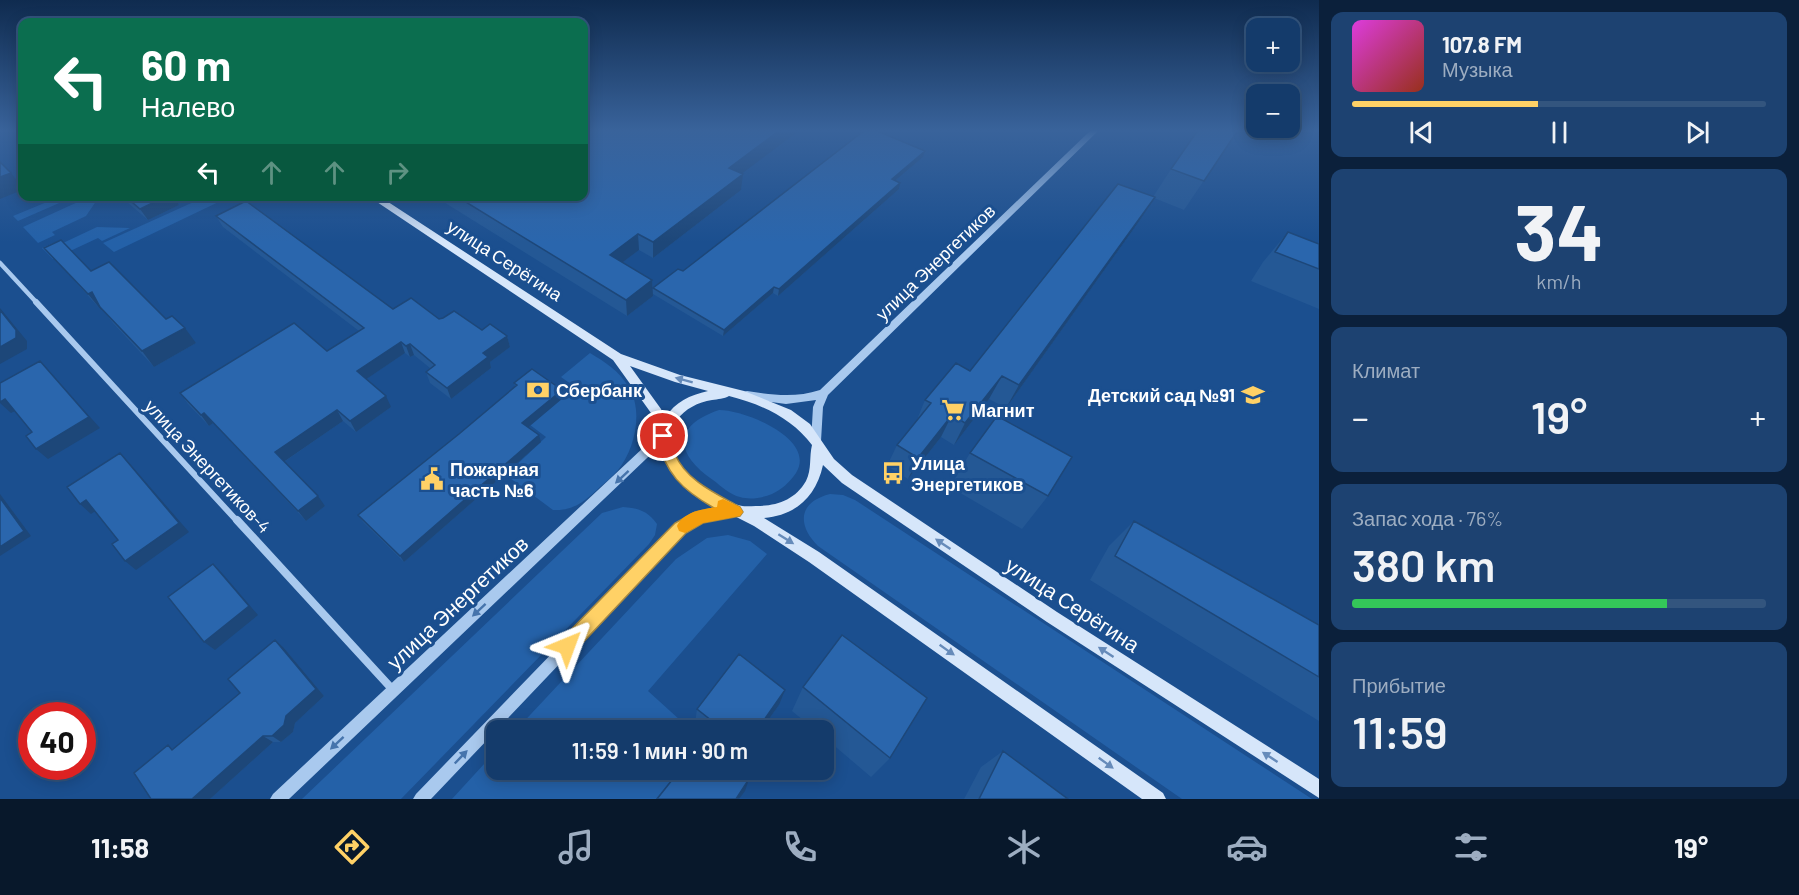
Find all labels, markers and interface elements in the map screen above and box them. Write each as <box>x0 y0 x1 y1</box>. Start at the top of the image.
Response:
map controls <box>1246 18 1300 138</box>
button: + <box>1246 18 1300 72</box>
text: 107.8 FM <box>1442 31 1522 57</box>
text: 60 m <box>141 39 231 89</box>
icon: left <box>42 42 120 120</box>
text: Музыка <box>1442 57 1513 81</box>
button: − <box>1246 84 1300 138</box>
text: Налево <box>141 90 235 122</box>
icon: previous <box>1405 116 1438 149</box>
icon: pause <box>1543 116 1576 149</box>
icon: next <box>1681 116 1714 149</box>
icon: left <box>192 156 225 189</box>
icon: ahead <box>255 156 288 189</box>
icon: ahead <box>318 156 351 189</box>
icon: right <box>381 156 414 189</box>
text: 34 <box>1514 183 1604 277</box>
street label: улица Энергетиков <box>871 199 999 325</box>
street label: улица Серёгина <box>443 215 567 306</box>
text: km/h <box>1536 269 1582 293</box>
text: Климат <box>1352 358 1420 382</box>
one-way arrow <box>675 375 693 384</box>
bank icon: Сбербанк <box>525 377 551 403</box>
place label: Сбербанк <box>556 379 643 401</box>
school or university icon: Детский сад №91 <box>1240 382 1266 408</box>
place label: Детский сад №91 <box>1088 384 1235 406</box>
text: 19° <box>1531 389 1587 443</box>
street label: улица Энергетиков-4 <box>140 395 276 537</box>
supermarket icon: Магнит <box>940 397 966 423</box>
text: − <box>1352 397 1369 437</box>
text: + <box>1750 397 1766 437</box>
place label: Магнит <box>971 399 1035 421</box>
pin <box>637 410 688 461</box>
icon: arrive <box>646 419 679 452</box>
place label: Улица Энергетиков <box>911 452 1024 495</box>
place label: Пожарная часть №6 <box>450 458 539 501</box>
bus stop icon: Улица Энергетиков <box>880 460 906 486</box>
public building icon: Пожарная часть №6 <box>419 466 445 492</box>
one-way arrow <box>615 470 630 483</box>
text: Запас хода · 76% <box>1352 506 1503 530</box>
street label: улица Энергетиков <box>381 530 533 674</box>
one-way arrow <box>778 534 794 545</box>
text: 380 km <box>1352 537 1495 591</box>
one-way arrow <box>936 538 952 550</box>
street label: улица Серёгина <box>1001 551 1145 657</box>
one-way arrow <box>472 603 487 617</box>
position arrow <box>535 614 599 678</box>
one-way arrow <box>939 644 955 655</box>
one-way arrow <box>1098 646 1114 657</box>
text: Прибытие <box>1352 673 1446 697</box>
speed limit sign: 40 <box>18 702 96 780</box>
text: 11:59 <box>1352 704 1448 758</box>
one-way arrow <box>330 736 344 750</box>
text: 11:59 · 1 мин · 90 m <box>572 737 748 763</box>
one-way arrow <box>454 749 468 764</box>
one-way arrow <box>1262 752 1278 763</box>
one-way arrow <box>1097 757 1113 769</box>
icon: directions <box>331 826 373 868</box>
icon: music <box>555 826 597 868</box>
icon: phone <box>779 826 821 868</box>
icon: climate <box>1003 826 1045 868</box>
icon: car <box>1226 826 1268 868</box>
icon: filters <box>1450 826 1492 868</box>
text: 11:58 <box>91 831 149 863</box>
text: 19° <box>1674 831 1708 863</box>

